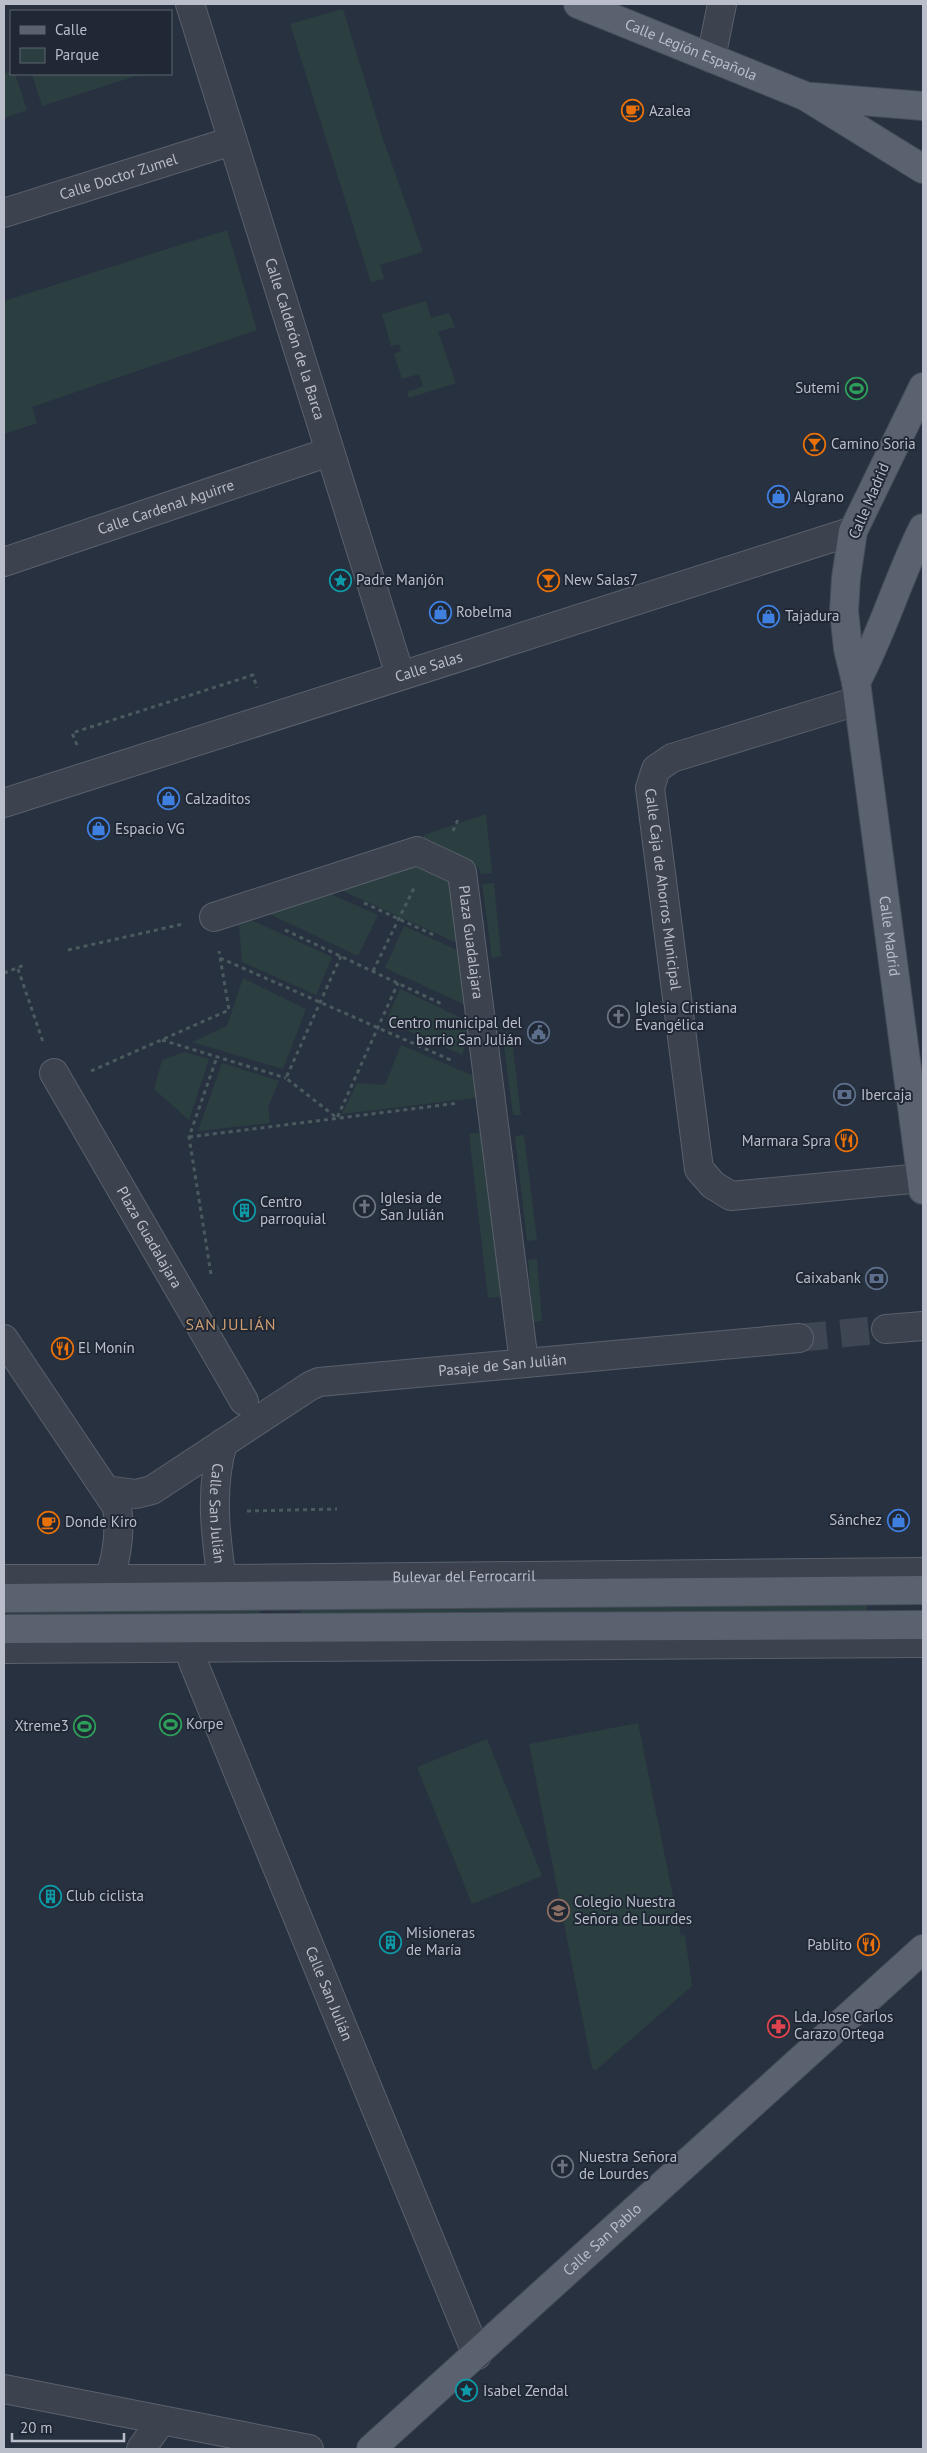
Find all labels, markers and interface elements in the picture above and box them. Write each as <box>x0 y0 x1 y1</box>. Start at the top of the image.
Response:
legend <box>10 10 172 75</box>
street label: Calle Legión Española <box>622 14 760 85</box>
text: Calle <box>55 20 87 39</box>
text: Parque <box>55 45 99 64</box>
cafe icon: Azalea <box>621 99 645 123</box>
place label: Azalea <box>649 101 691 120</box>
street label: Calle Doctor Zumel <box>57 149 180 204</box>
street label: Calle Calderón de la Barca <box>261 256 330 422</box>
sports icon: Sutemi <box>844 376 868 400</box>
place label: Sutemi <box>795 378 840 397</box>
bar icon: Camino Soria <box>803 432 827 456</box>
place label: Camino Soria <box>831 434 916 453</box>
street label: Calle Madrid <box>844 460 893 542</box>
street label: Calle Cardenal Aguirre <box>95 475 237 539</box>
shop icon: Algrano <box>766 485 790 509</box>
place label: Algrano <box>794 487 844 506</box>
place icon: Padre Manjón <box>328 568 352 592</box>
bar icon: New Salas7 <box>536 568 560 592</box>
place label: Padre Manjón <box>356 570 444 589</box>
place label: New Salas7 <box>564 570 638 589</box>
shop icon: Robelma <box>428 600 452 624</box>
place label: Robelma <box>456 602 512 621</box>
shop icon: Tajadura <box>757 604 781 628</box>
place label: Tajadura <box>785 606 839 625</box>
street label: Calle Salas <box>392 647 465 686</box>
shop icon: Calzaditos <box>157 787 181 811</box>
street label: Calle Caja de Ahorros Municipal <box>641 787 686 992</box>
place label: Calzaditos <box>185 789 251 808</box>
shop icon: Espacio VG <box>87 817 111 841</box>
place label: Espacio VG <box>115 819 185 838</box>
street label: Plaza Guadalajara <box>455 884 488 1000</box>
street label: Calle Madrid <box>875 895 905 977</box>
place label: Iglesia Cristiana Evangélica <box>635 998 737 1034</box>
church icon: Iglesia Cristiana Evangélica <box>607 1005 631 1029</box>
place label: Centro municipal del barrio San Julián <box>389 1013 523 1049</box>
public building icon: Centro municipal del barrio San Julián <box>526 1020 550 1044</box>
bank icon: Ibercaja <box>833 1083 857 1107</box>
place label: Ibercaja <box>861 1085 912 1104</box>
restaurant icon: Marmara Spra <box>835 1129 859 1153</box>
place label: Marmara Spra <box>742 1131 831 1150</box>
street label: Plaza Guadalajara <box>113 1183 187 1291</box>
place label: Iglesia de San Julián <box>380 1188 444 1224</box>
place label: Centro parroquial <box>260 1192 326 1228</box>
church icon: Iglesia de San Julián <box>352 1195 376 1219</box>
building icon: Centro parroquial <box>232 1199 256 1223</box>
bank icon: Caixabank <box>865 1266 889 1290</box>
place label: Caixabank <box>795 1268 862 1287</box>
district label: SAN JULIÁN <box>185 1314 277 1334</box>
restaurant icon: El Monín <box>50 1336 74 1360</box>
place label: El Monín <box>78 1338 135 1357</box>
street label: Pasaje de San Julián <box>437 1349 567 1380</box>
street label: Calle San Julián <box>206 1462 229 1564</box>
shop icon: Sánchez <box>886 1508 910 1532</box>
cafe icon: Donde Kiro <box>37 1510 61 1534</box>
place label: Sánchez <box>829 1510 882 1529</box>
place label: Donde Kiro <box>65 1512 137 1531</box>
street label: Bulevar del Ferrocarril <box>392 1566 536 1586</box>
sports icon: Korpe <box>158 1712 182 1736</box>
sports icon: Xtreme3 <box>73 1714 97 1738</box>
place label: Korpe <box>186 1714 223 1733</box>
place label: Xtreme3 <box>15 1716 69 1735</box>
building icon: Club ciclista <box>38 1884 62 1908</box>
place label: Club ciclista <box>66 1886 144 1905</box>
place label: Colegio Nuestra Señora de Lourdes <box>574 1892 692 1928</box>
school or university icon: Colegio Nuestra Señora de Lourdes <box>546 1899 570 1923</box>
place label: Misioneras de María <box>406 1923 475 1959</box>
building icon: Misioneras de María <box>378 1930 402 1954</box>
restaurant icon: Pablito <box>856 1933 880 1957</box>
place label: Pablito <box>807 1935 852 1954</box>
street label: Calle San Julián <box>301 1943 357 2043</box>
place label: Lda. Jose Carlos Carazo Ortega <box>794 2007 893 2043</box>
pharmacy icon: Lda. Jose Carlos Carazo Ortega <box>766 2014 790 2038</box>
place label: Nuestra Señora de Lourdes <box>579 2147 677 2183</box>
church icon: Nuestra Señora de Lourdes <box>551 2154 575 2178</box>
street label: Calle San Pablo <box>559 2199 645 2280</box>
place icon: Isabel Zendal <box>455 2379 479 2403</box>
place label: Isabel Zendal <box>483 2381 569 2400</box>
scale bar <box>12 2410 125 2442</box>
text: 20 m <box>20 2418 53 2437</box>

